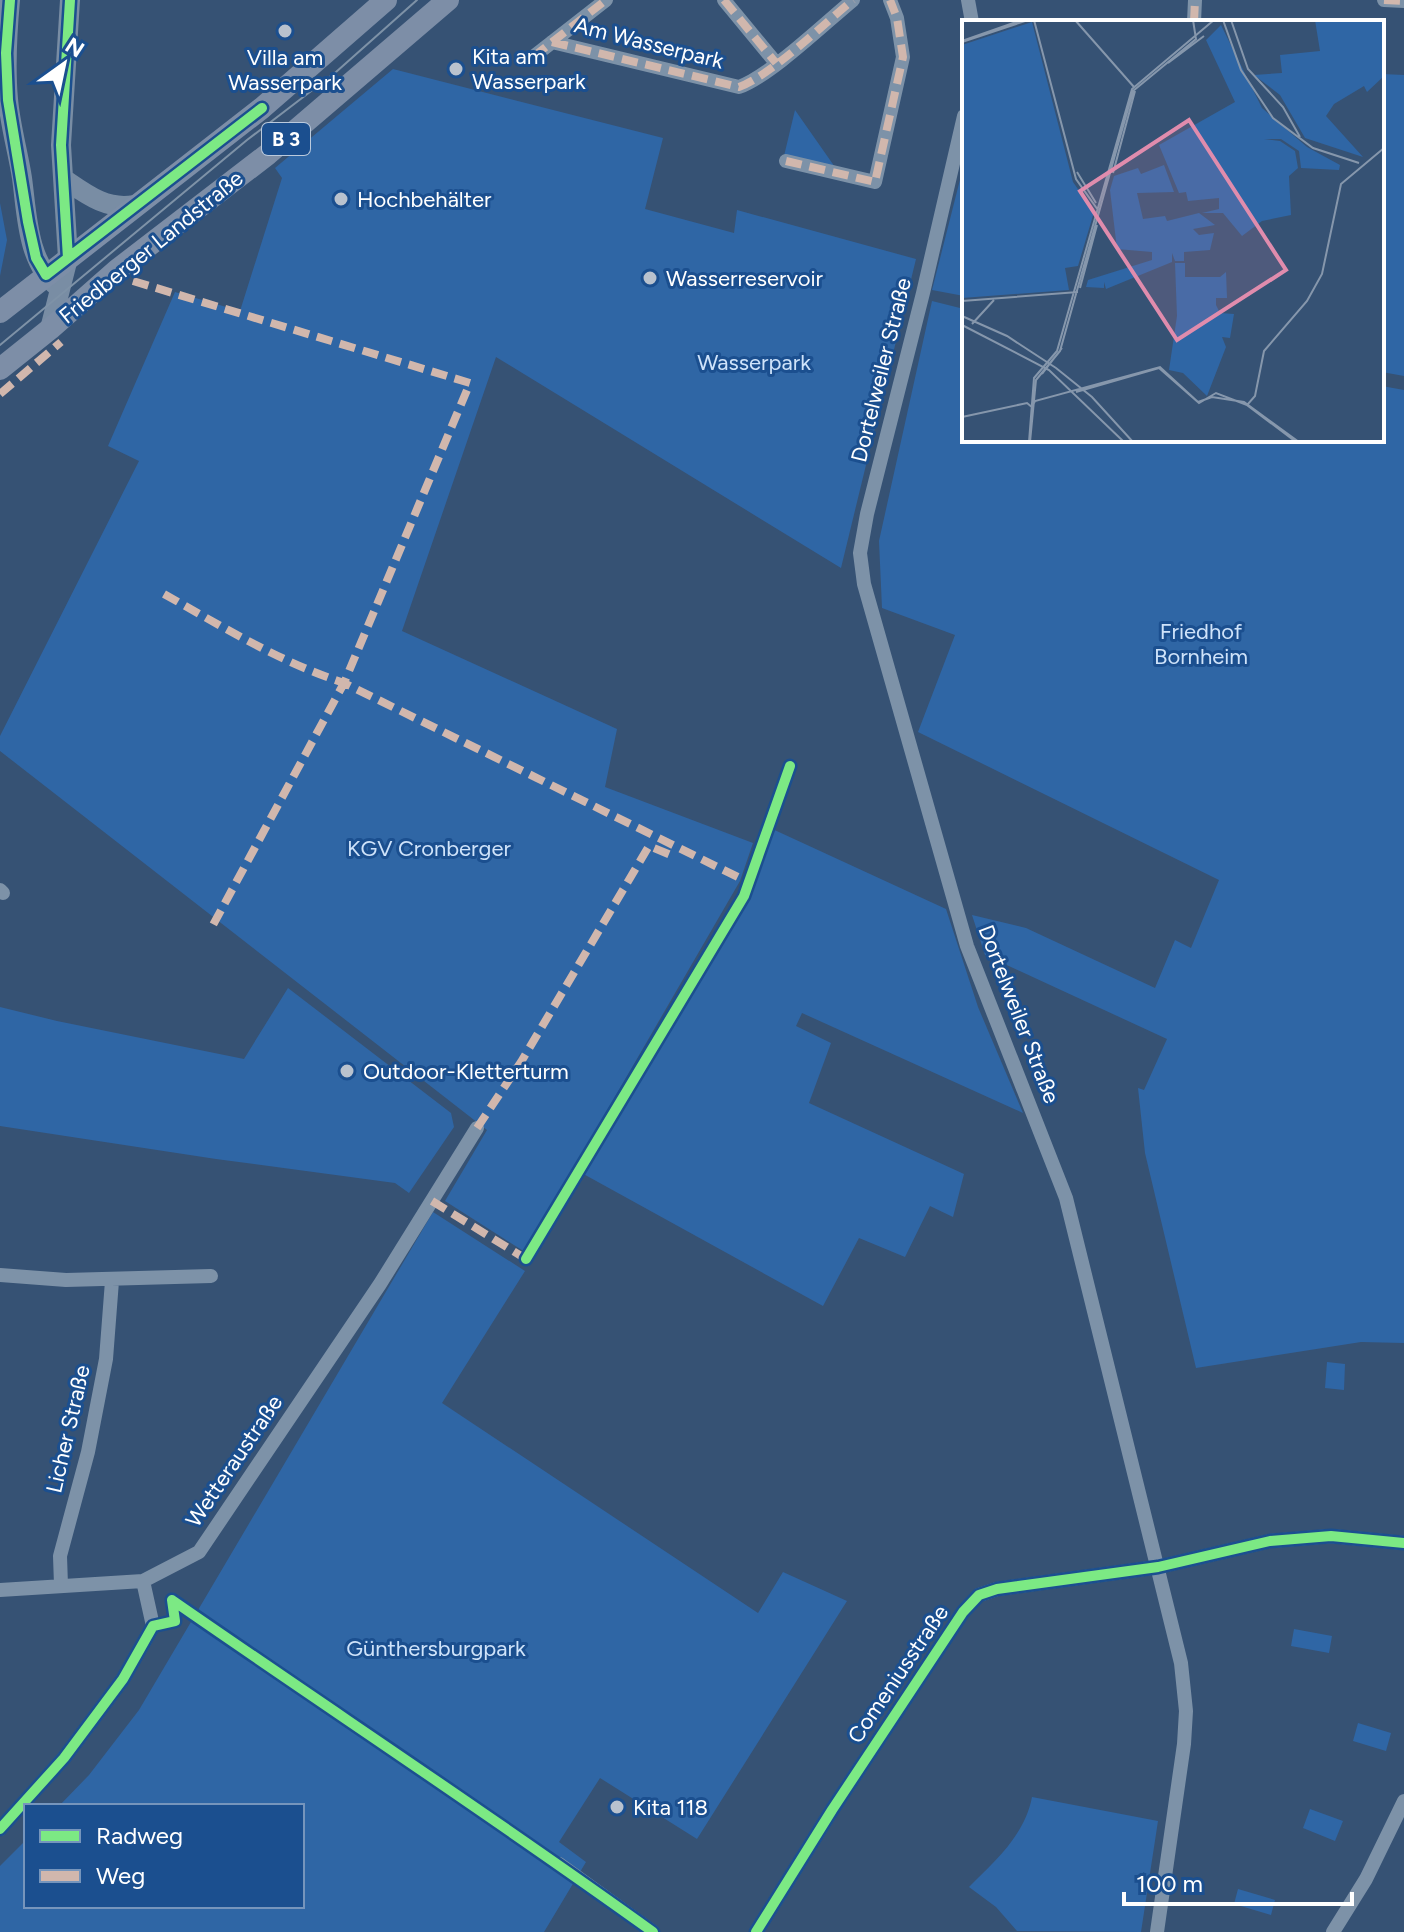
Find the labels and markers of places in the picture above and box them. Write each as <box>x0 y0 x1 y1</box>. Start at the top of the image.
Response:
marker: Villa am Wasserpark <box>276 22 294 40</box>
place label: Kita am Wasserpark <box>472 43 586 95</box>
place label: Villa am Wasserpark <box>228 44 342 96</box>
marker: Kita am Wasserpark <box>447 60 465 78</box>
place label: Hochbehälter <box>357 186 492 213</box>
marker: Hochbehälter <box>332 190 350 208</box>
place label: Wasserreservoir <box>666 265 824 292</box>
marker: Wasserreservoir <box>641 269 659 287</box>
place label: Outdoor-Kletterturm <box>363 1058 569 1085</box>
marker: Outdoor-Kletterturm <box>338 1062 356 1080</box>
place label: Kita 118 <box>633 1794 708 1821</box>
marker: Kita 118 <box>608 1798 626 1816</box>

